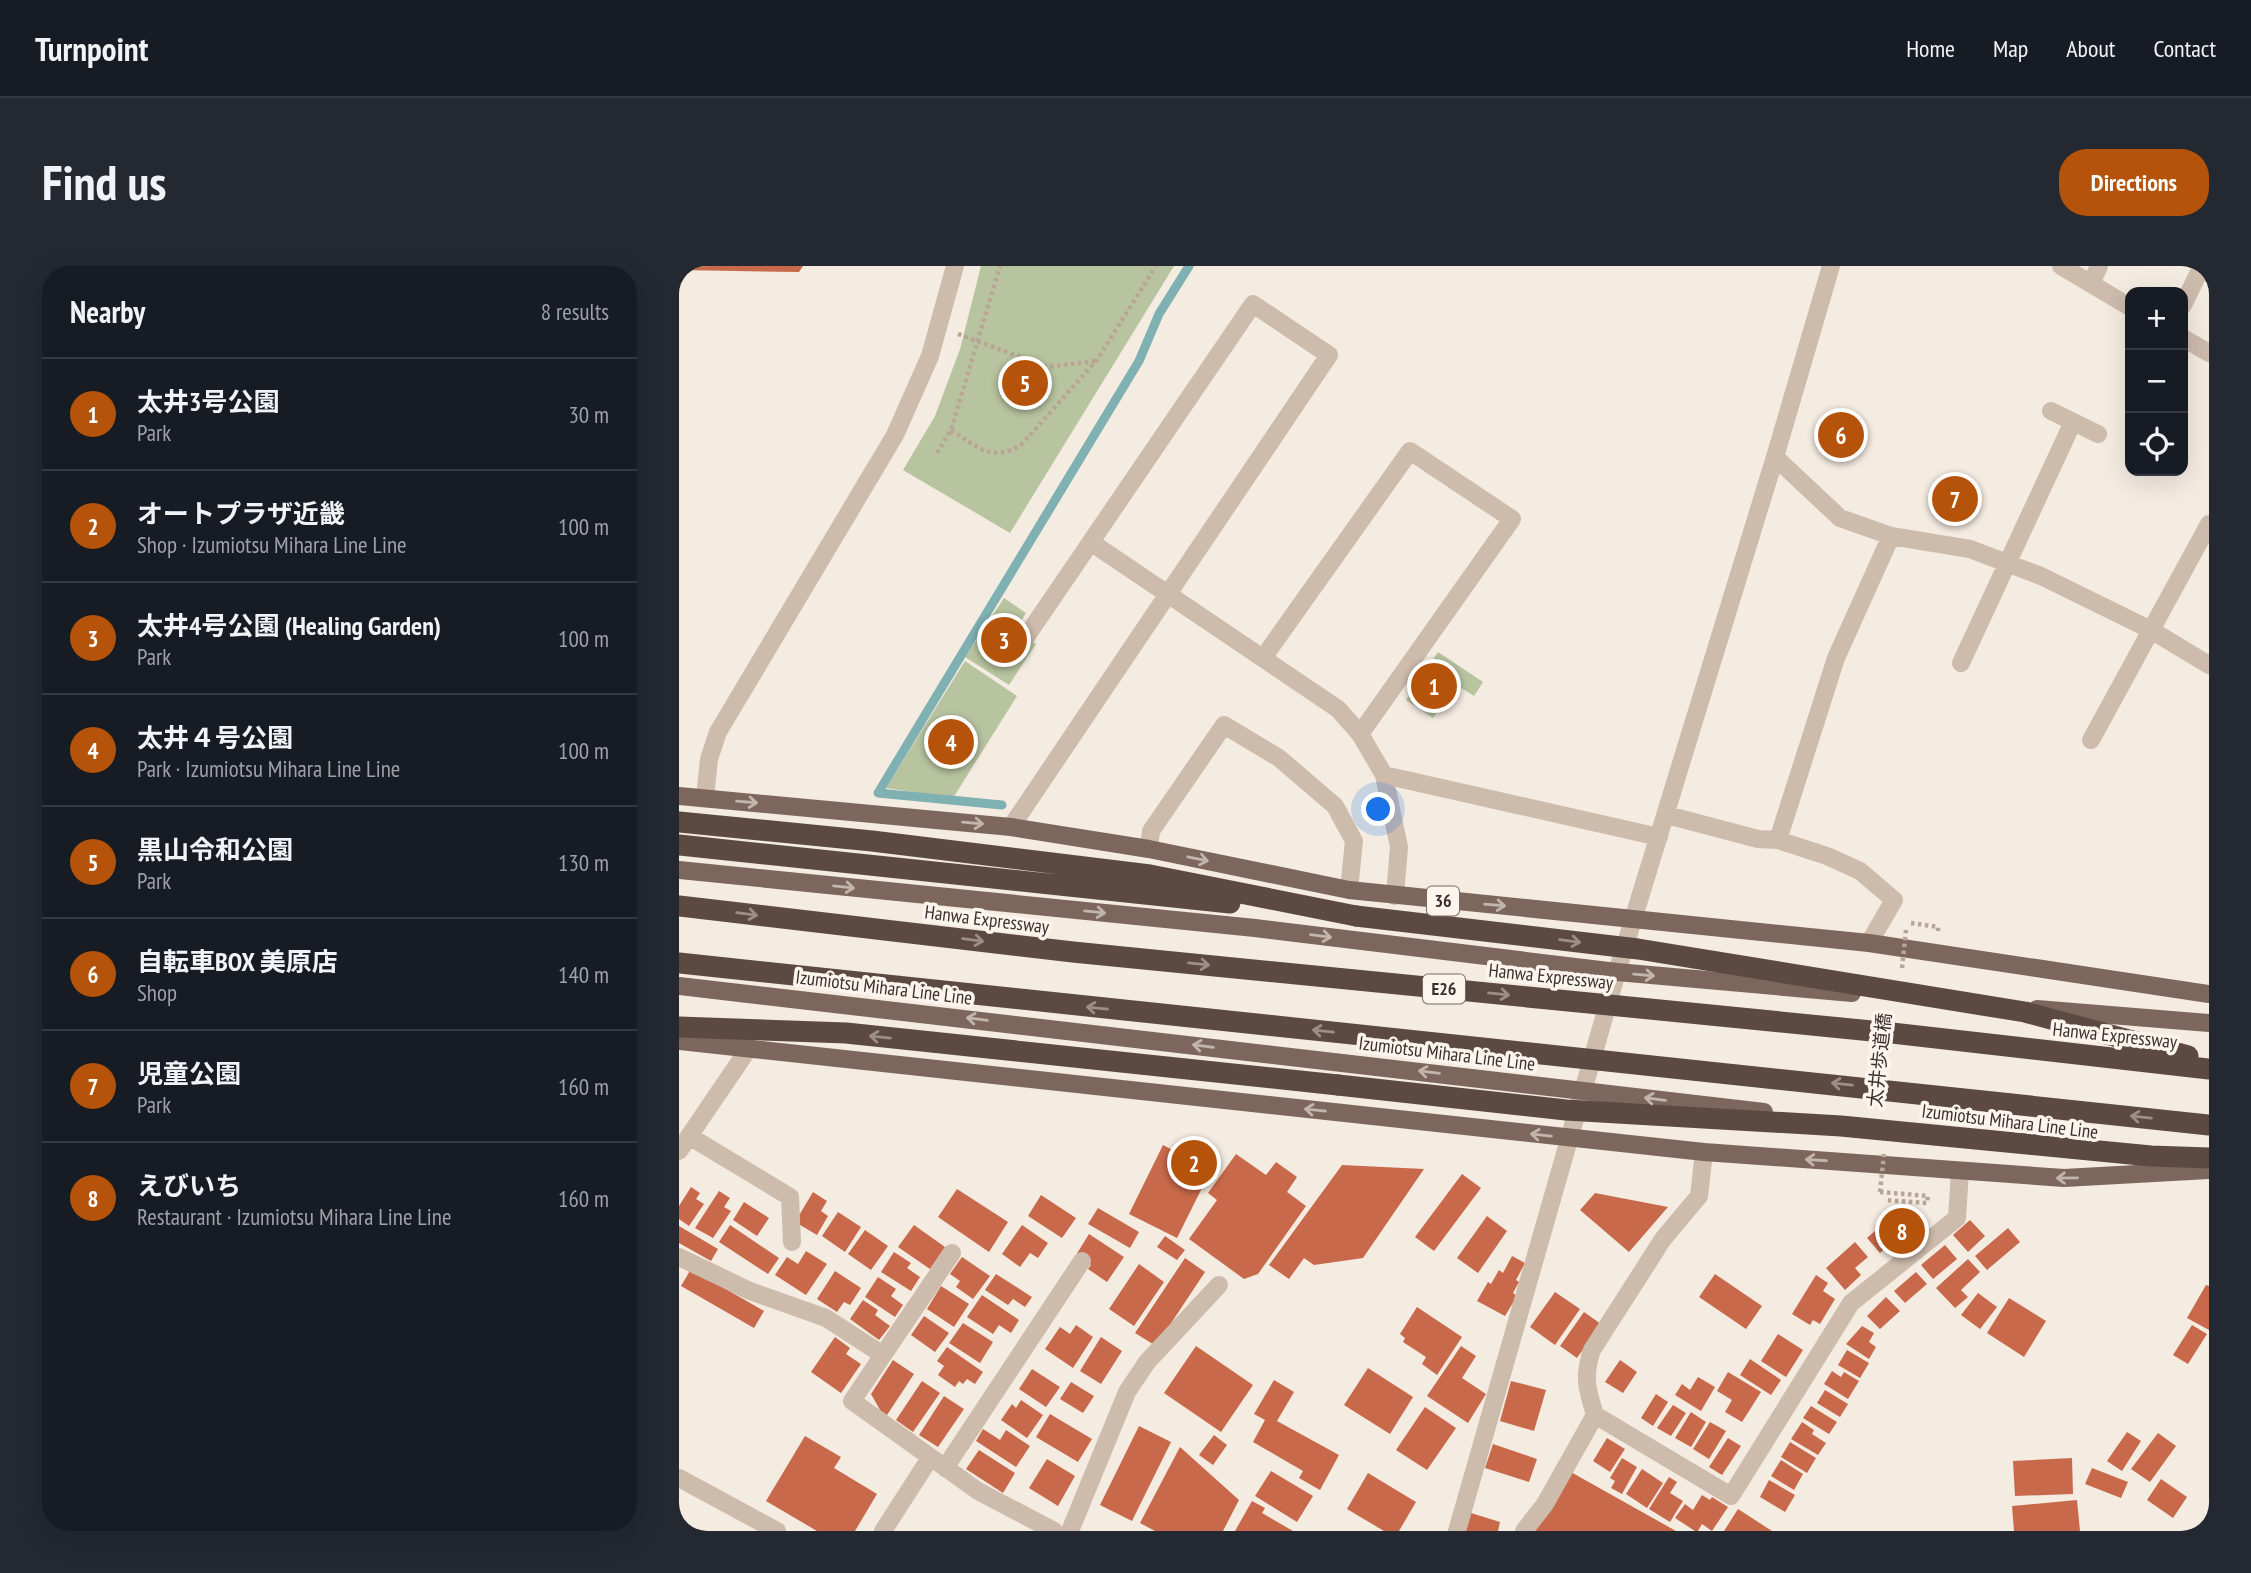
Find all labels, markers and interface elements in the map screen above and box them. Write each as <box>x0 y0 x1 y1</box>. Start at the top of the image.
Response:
text: Turnpoint <box>35 27 148 70</box>
text: Home <box>1906 33 1955 64</box>
text: Map <box>1993 33 2028 64</box>
text: About <box>2066 33 2115 64</box>
text: Contact <box>2153 33 2216 64</box>
button: Directions <box>2059 149 2209 216</box>
text: Find us <box>42 150 166 214</box>
map controls <box>2125 287 2188 476</box>
button: + <box>2125 287 2188 350</box>
text: Nearby <box>70 292 145 331</box>
text: 8 results <box>541 297 609 326</box>
button: − <box>2125 350 2188 413</box>
pin: 5 <box>1002 357 1048 409</box>
text: 太井3号公園 <box>137 385 279 418</box>
text: 1 <box>88 400 99 429</box>
text: 30 m <box>568 400 609 429</box>
pin: 6 <box>1818 409 1864 461</box>
button: locate <box>2125 413 2188 476</box>
text: Park <box>137 418 171 447</box>
pin: 7 <box>1932 473 1978 525</box>
text: オートプラザ近畿 <box>137 497 345 530</box>
text: 2 <box>88 512 99 541</box>
text: 100 m <box>558 512 609 541</box>
text: Shop · Izumiotsu Mihara Line Line <box>137 530 407 559</box>
text: 太井4号公園 (Healing Garden) <box>137 609 441 642</box>
pin: 3 <box>981 614 1027 666</box>
text: 3 <box>88 624 99 653</box>
text: 100 m <box>558 624 609 653</box>
text: Park <box>137 642 171 671</box>
pin: 1 <box>1411 660 1457 712</box>
pin: 4 <box>928 716 974 768</box>
text: 太井４号公園 <box>137 721 293 754</box>
text: 4 <box>88 736 99 765</box>
text: 100 m <box>558 736 609 765</box>
text: Park · Izumiotsu Mihara Line Line <box>137 754 400 783</box>
your location <box>1361 792 1395 826</box>
one-way arrow <box>735 796 758 809</box>
one-way arrow <box>962 817 984 830</box>
text: 黒山令和公園 <box>137 833 293 866</box>
text: 5 <box>88 848 99 877</box>
text: 130 m <box>558 848 609 877</box>
one-way arrow <box>1186 853 1209 867</box>
text: Park <box>137 866 171 895</box>
one-way arrow <box>833 881 855 894</box>
road number: 36 <box>1427 886 1459 916</box>
street label: Hanwa Expressway <box>923 899 1051 939</box>
one-way arrow <box>1483 899 1506 912</box>
one-way arrow <box>1083 906 1106 919</box>
one-way arrow <box>735 908 758 921</box>
one-way arrow <box>1309 929 1332 942</box>
one-way arrow <box>961 934 984 947</box>
one-way arrow <box>1558 935 1581 948</box>
text: 自転車BOX 美原店 <box>137 945 338 978</box>
one-way arrow <box>1187 958 1210 971</box>
street label: Hanwa Expressway <box>1488 958 1615 995</box>
text: 6 <box>88 960 99 989</box>
text: 140 m <box>558 960 609 989</box>
street label: Izumiotsu Mihara Line Line <box>794 964 974 1010</box>
one-way arrow <box>1633 969 1655 982</box>
road number: E26 <box>1423 974 1465 1004</box>
text: Shop <box>137 978 177 1007</box>
one-way arrow <box>1487 988 1509 1001</box>
one-way arrow <box>1086 1002 1109 1015</box>
street label: 太井歩道橋 <box>1862 1011 1896 1109</box>
one-way arrow <box>966 1013 989 1026</box>
street label: Hanwa Expressway <box>2052 1017 2179 1054</box>
one-way arrow <box>1312 1025 1335 1038</box>
one-way arrow <box>869 1030 892 1043</box>
street label: Izumiotsu Mihara Line Line <box>1357 1030 1537 1076</box>
one-way arrow <box>1192 1039 1215 1052</box>
text: 児童公園 <box>137 1057 241 1090</box>
one-way arrow <box>1418 1065 1441 1078</box>
text: 7 <box>88 1072 99 1101</box>
text: 160 m <box>558 1072 609 1101</box>
one-way arrow <box>1831 1077 1854 1090</box>
text: Park <box>137 1090 171 1119</box>
one-way arrow <box>1644 1092 1667 1105</box>
street label: Izumiotsu Mihara Line Line <box>1920 1098 2100 1144</box>
one-way arrow <box>1304 1103 1327 1116</box>
one-way arrow <box>2130 1111 2153 1124</box>
one-way arrow <box>1530 1128 1553 1141</box>
pin: 2 <box>1171 1137 1217 1189</box>
one-way arrow <box>1805 1153 1828 1166</box>
text: えびいち <box>137 1169 241 1202</box>
one-way arrow <box>2056 1171 2079 1185</box>
text: 8 <box>88 1184 99 1213</box>
text: 160 m <box>558 1184 609 1213</box>
text: Restaurant · Izumiotsu Mihara Line Line <box>137 1202 451 1231</box>
pin: 8 <box>1879 1205 1925 1257</box>

